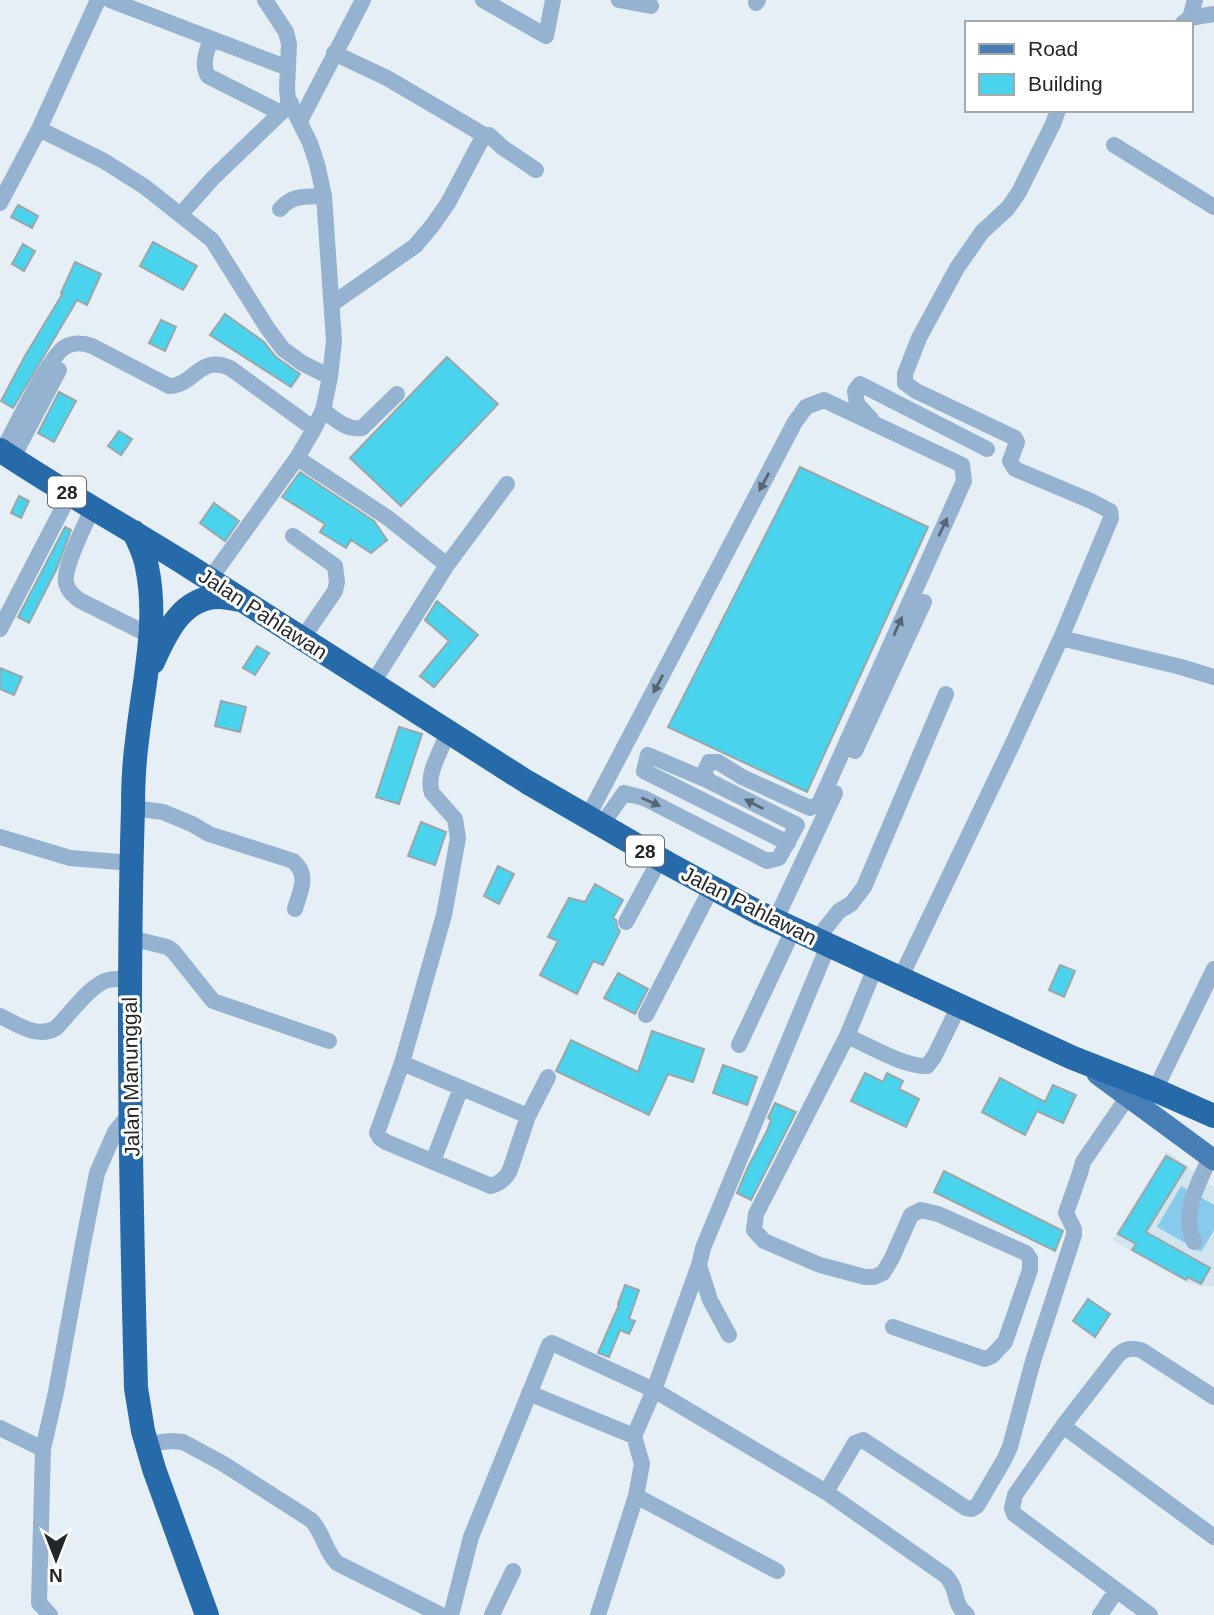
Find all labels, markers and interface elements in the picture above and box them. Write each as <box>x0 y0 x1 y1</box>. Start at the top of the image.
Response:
legend <box>965 21 1193 112</box>
text: Road <box>1028 37 1078 60</box>
text: Building <box>1028 72 1103 95</box>
one-way arrow <box>758 473 770 492</box>
road number: 28 <box>48 477 86 508</box>
one-way arrow <box>937 517 949 537</box>
street label: Jalan Pahlawan <box>195 564 332 664</box>
one-way arrow <box>892 616 904 636</box>
one-way arrow <box>652 674 664 694</box>
one-way arrow <box>641 796 661 808</box>
one-way arrow <box>744 799 764 810</box>
road number: 28 <box>626 836 664 866</box>
street label: Jalan Pahlawan <box>678 862 821 949</box>
street label: Jalan Manunggal <box>118 997 143 1157</box>
north arrow <box>21 1524 91 1594</box>
text: N <box>49 1565 63 1586</box>

